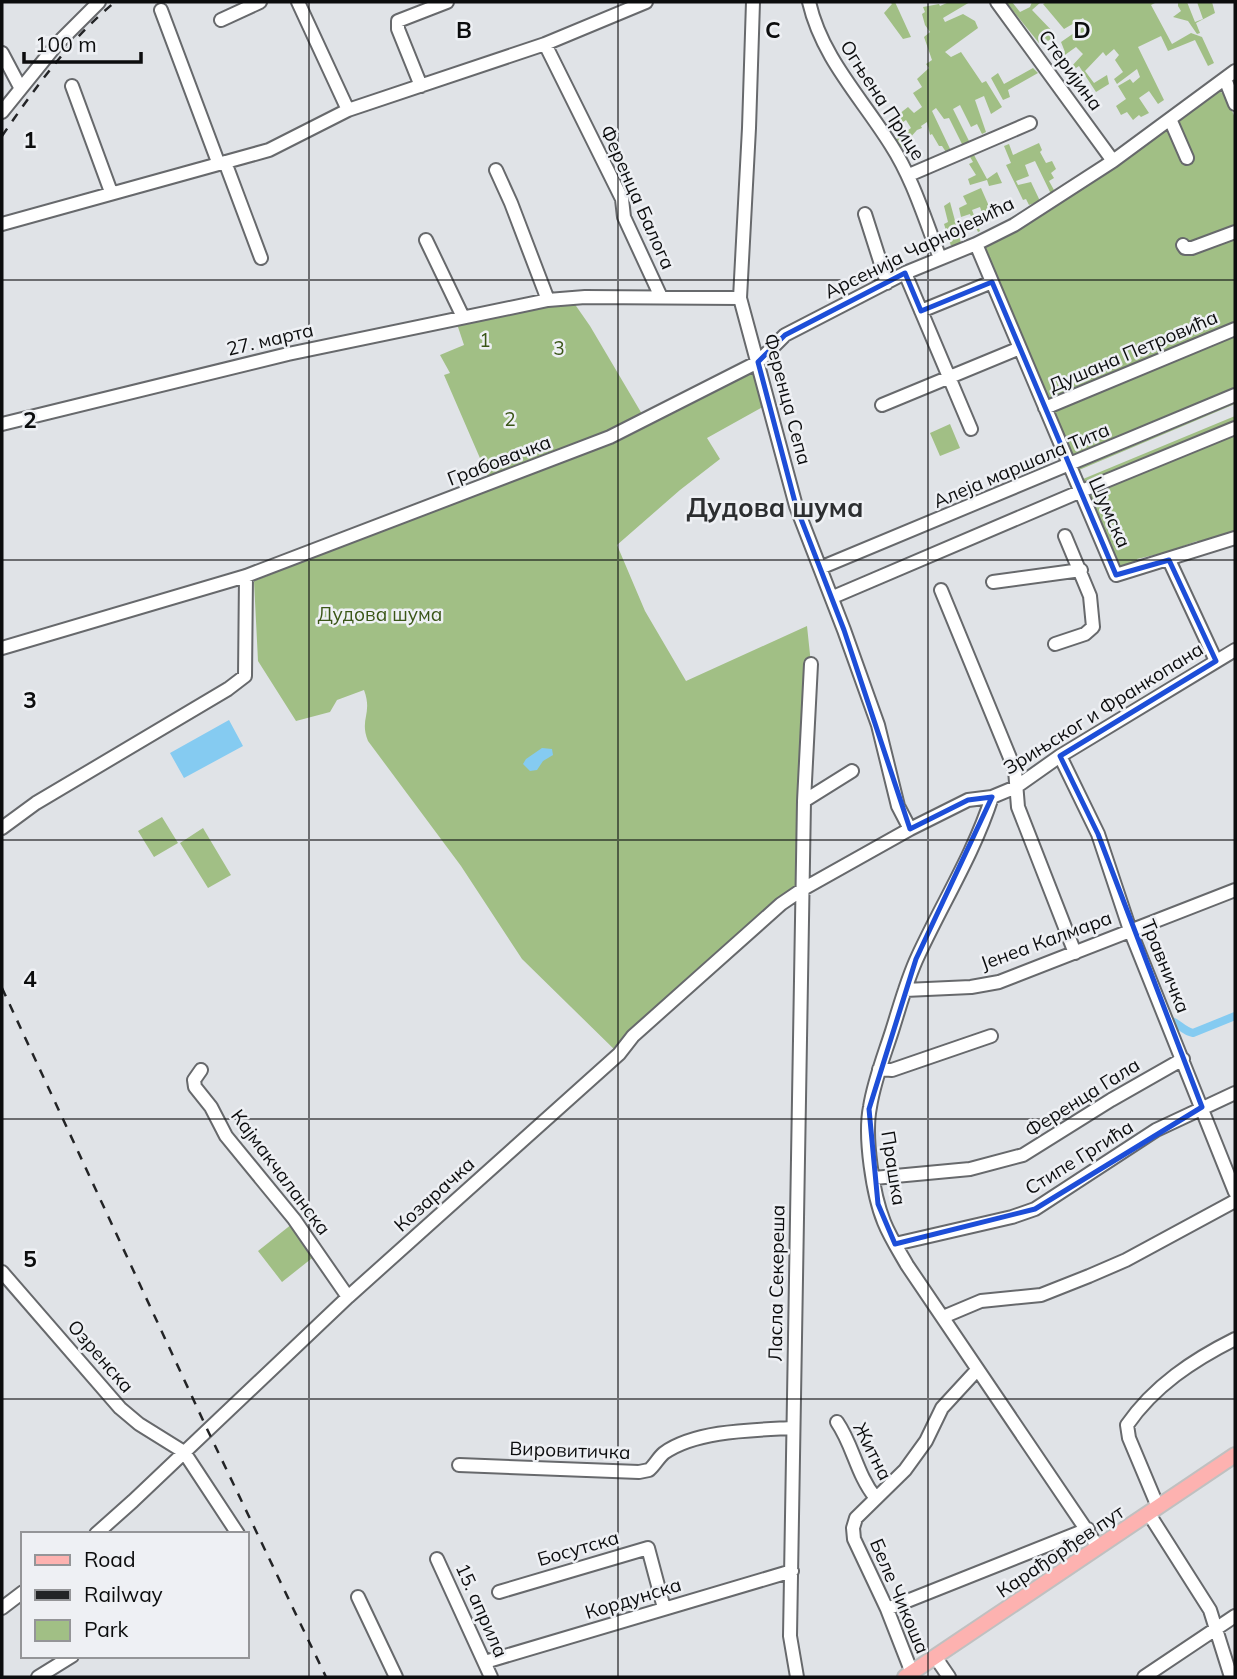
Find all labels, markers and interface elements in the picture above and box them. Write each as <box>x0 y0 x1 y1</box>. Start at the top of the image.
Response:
text: B <box>456 15 472 44</box>
text: C <box>765 15 781 44</box>
text: D <box>1073 15 1091 44</box>
scale bar <box>24 21 142 65</box>
street label: Стеријина <box>1034 25 1108 115</box>
text: 100 m <box>35 31 97 57</box>
street label: Огњена Прице <box>835 35 931 165</box>
street label: Ференца Балога <box>595 121 681 273</box>
text: 1 <box>23 125 37 154</box>
street label: Арсенија Чарнојевића <box>820 191 1018 303</box>
street label: Душана Петровића <box>1045 305 1221 397</box>
street label: 27. марта <box>224 317 316 361</box>
park label: 1 <box>479 328 491 352</box>
street label: Ференца Сепа <box>759 331 817 467</box>
park label: 3 <box>553 336 565 360</box>
text: 2 <box>23 405 37 434</box>
park label: 2 <box>504 407 516 431</box>
street label: Алеја маршала Тита <box>929 417 1113 513</box>
street label: Грабовачка <box>444 429 554 491</box>
street label: Шумска <box>1084 473 1136 551</box>
district label: Дудова шума <box>687 491 863 524</box>
park label: Дудова шума <box>318 602 442 626</box>
street label: Зрињског и Франкопана <box>999 637 1207 779</box>
text: 3 <box>23 685 37 714</box>
street label: Јенеа Калмара <box>977 905 1115 975</box>
street label: Травничка <box>1136 916 1196 1016</box>
text: 4 <box>23 964 37 993</box>
street label: Ференца Гала <box>1020 1052 1144 1142</box>
street label: Кајмакчаланска <box>226 1104 336 1240</box>
street label: Стипе Гргића <box>1020 1114 1138 1200</box>
street label: Прашка <box>876 1129 912 1207</box>
street label: Козарачка <box>389 1152 479 1236</box>
street label: Ласла Секереша <box>763 1204 789 1362</box>
text: 5 <box>23 1244 37 1273</box>
street label: Озренска <box>63 1314 139 1398</box>
street label: Житна <box>848 1418 898 1484</box>
street label: Вировитичка <box>509 1436 631 1464</box>
street label: Карађорђев пут <box>992 1499 1129 1603</box>
street label: Босутска <box>534 1525 622 1571</box>
legend <box>21 1532 248 1658</box>
street label: Беле Чикоша <box>865 1535 935 1657</box>
text: Road <box>84 1546 135 1572</box>
street label: 15. априла <box>451 1559 513 1661</box>
street label: Кордунска <box>582 1572 684 1624</box>
text: Railway <box>84 1581 163 1607</box>
text: Park <box>84 1616 128 1642</box>

